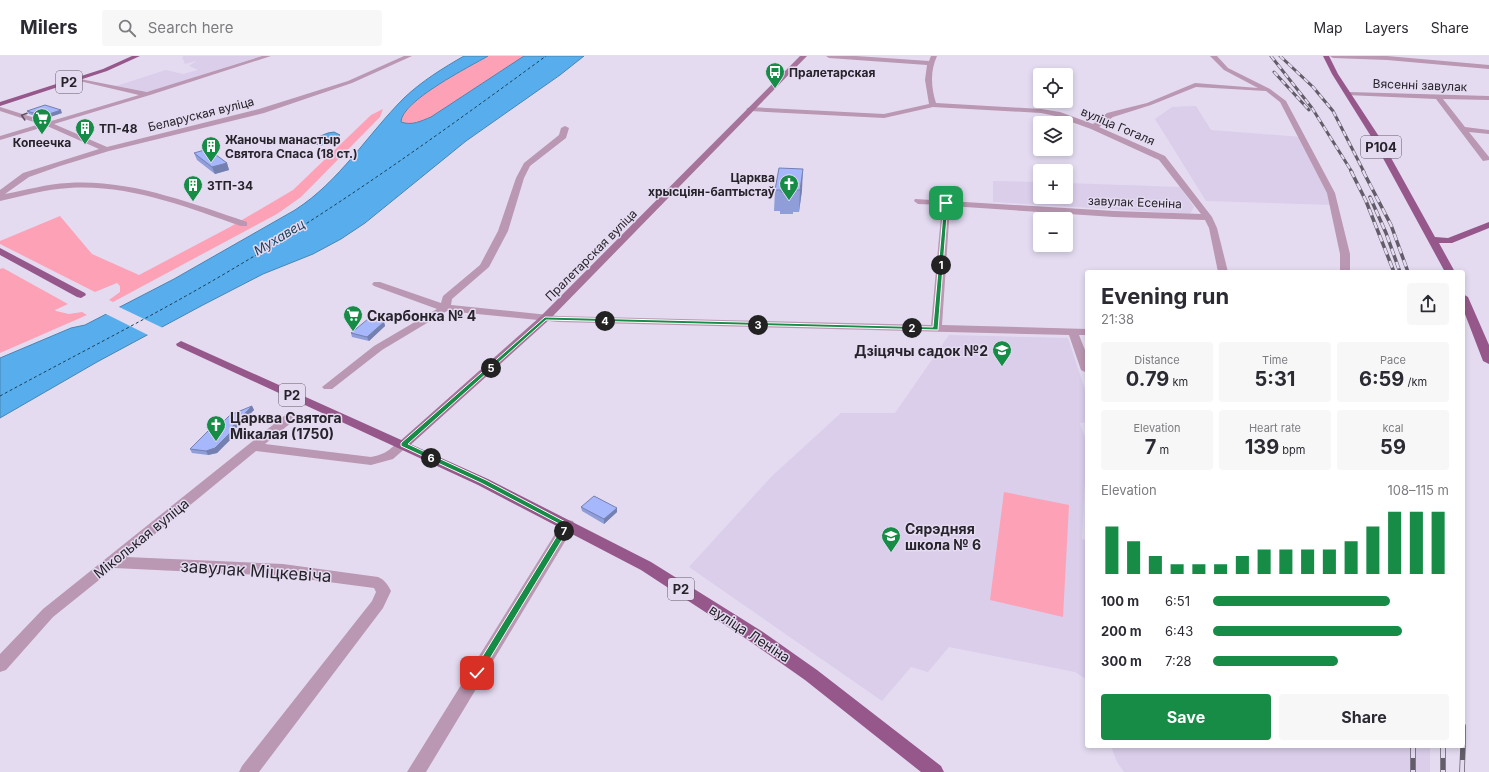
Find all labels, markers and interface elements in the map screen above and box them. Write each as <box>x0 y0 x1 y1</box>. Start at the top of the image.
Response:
search box <box>102 10 382 46</box>
text: Milers <box>20 16 78 39</box>
icon: search <box>116 17 138 39</box>
text: Search here <box>148 18 233 37</box>
text: Map <box>1314 19 1343 36</box>
text: Layers <box>1365 19 1409 36</box>
text: Share <box>1431 19 1469 36</box>
bus stop icon: Пралетарская <box>764 61 786 89</box>
place label: Пралетарская <box>789 65 876 80</box>
map controls <box>1033 68 1073 252</box>
button: locate <box>1033 68 1073 108</box>
road number: Р2 <box>56 71 82 93</box>
street label: Вясенні завулак <box>1372 76 1468 94</box>
street label: Беларуская вуліца <box>146 94 256 134</box>
street label: вуліца Гогаля <box>1079 104 1157 148</box>
supermarket icon: Копеечка <box>31 107 53 135</box>
one-way arrow <box>21 112 28 121</box>
button: layers <box>1033 116 1073 156</box>
building icon: ТП-48 <box>74 117 96 145</box>
place label: ТП-48 <box>99 121 138 136</box>
place label: Жаночы манастыр Святога Спаса (18 ст.) <box>225 132 358 161</box>
place label: Копеечка <box>13 135 71 150</box>
building icon: Жаночы манастыр Святога Спаса (18 ст.) <box>200 135 222 163</box>
road number: Р104 <box>1361 136 1401 158</box>
button: + <box>1033 164 1073 204</box>
place label: Царква хрысціян-баптыстаў <box>648 170 776 199</box>
church icon: Царква хрысціян-баптыстаў <box>778 173 800 201</box>
building icon: ЗТП-34 <box>182 174 204 202</box>
place label: ЗТП-34 <box>207 178 253 193</box>
pin <box>929 186 963 220</box>
icon: arrive <box>935 192 957 214</box>
street label: завулак Есеніна <box>1088 193 1182 211</box>
street label: Пралетарская вуліца <box>542 206 640 304</box>
button: − <box>1033 212 1073 252</box>
water label: Мухавец <box>251 215 308 258</box>
pin: 1 <box>931 255 951 275</box>
text: 1 <box>939 258 943 272</box>
text: Evening run <box>1101 283 1229 309</box>
button: share <box>1407 283 1449 325</box>
supermarket icon: Скарбонка № 4 <box>342 304 364 332</box>
place label: Скарбонка № 4 <box>367 307 476 324</box>
pin: 4 <box>595 311 615 331</box>
text: 21:38 <box>1101 311 1134 327</box>
text: 4 <box>601 314 609 328</box>
pin: 3 <box>748 315 768 335</box>
text: 3 <box>754 318 762 332</box>
pin: 2 <box>902 318 922 338</box>
text: 2 <box>909 321 915 335</box>
school or university icon: Дзіцячы садок №2 <box>991 339 1013 367</box>
place label: Дзіцячы садок №2 <box>854 342 988 359</box>
text: Distance <box>1134 353 1180 367</box>
text: Time <box>1262 353 1288 367</box>
text: Pace <box>1380 353 1406 367</box>
pin: 5 <box>481 358 501 378</box>
text: 5 <box>487 361 495 375</box>
text: 0.79 <box>1126 367 1169 391</box>
text: 5:31 <box>1255 367 1296 391</box>
text: 6:59 <box>1359 367 1404 391</box>
text: km <box>1169 375 1188 389</box>
text: /km <box>1404 375 1427 389</box>
road number: Р2 <box>279 384 305 406</box>
place label: Царква Святога Мікалая (1750) <box>230 409 342 442</box>
church icon: Царква Святога Мікалая (1750) <box>205 414 227 442</box>
text: Elevation <box>1133 421 1181 435</box>
text: Heart rate <box>1249 421 1301 435</box>
text: kcal <box>1382 421 1404 435</box>
text: 7 <box>1145 435 1156 459</box>
text: 139 <box>1245 435 1279 459</box>
text: 59 <box>1380 435 1406 459</box>
text: m <box>1156 443 1169 457</box>
text: bpm <box>1279 443 1305 457</box>
pin: 6 <box>421 448 441 468</box>
text: 6 <box>427 451 435 465</box>
text: Elevation <box>1101 482 1157 498</box>
text: 108–115 m <box>1387 482 1449 498</box>
street label: Міколькая вуліца <box>90 494 192 582</box>
place label: Сярэдняя школа № 6 <box>905 520 981 553</box>
pin: 7 <box>554 521 574 541</box>
text: 7 <box>561 524 567 538</box>
school or university icon: Сярэдняя школа № 6 <box>880 525 902 553</box>
street label: завулак Міцкевіча <box>180 556 332 586</box>
road number: Р2 <box>668 578 694 600</box>
text: 100 m <box>1101 593 1139 609</box>
text: 6:51 <box>1165 593 1190 609</box>
street label: вуліца Леніна <box>706 600 794 666</box>
text: 200 m <box>1101 623 1142 639</box>
text: 6:43 <box>1165 623 1193 639</box>
text: 300 m <box>1101 653 1142 669</box>
text: 7:28 <box>1165 653 1192 669</box>
pin <box>460 656 494 690</box>
icon: check <box>466 662 488 684</box>
button: Save <box>1101 694 1271 740</box>
button: Share <box>1279 694 1449 740</box>

